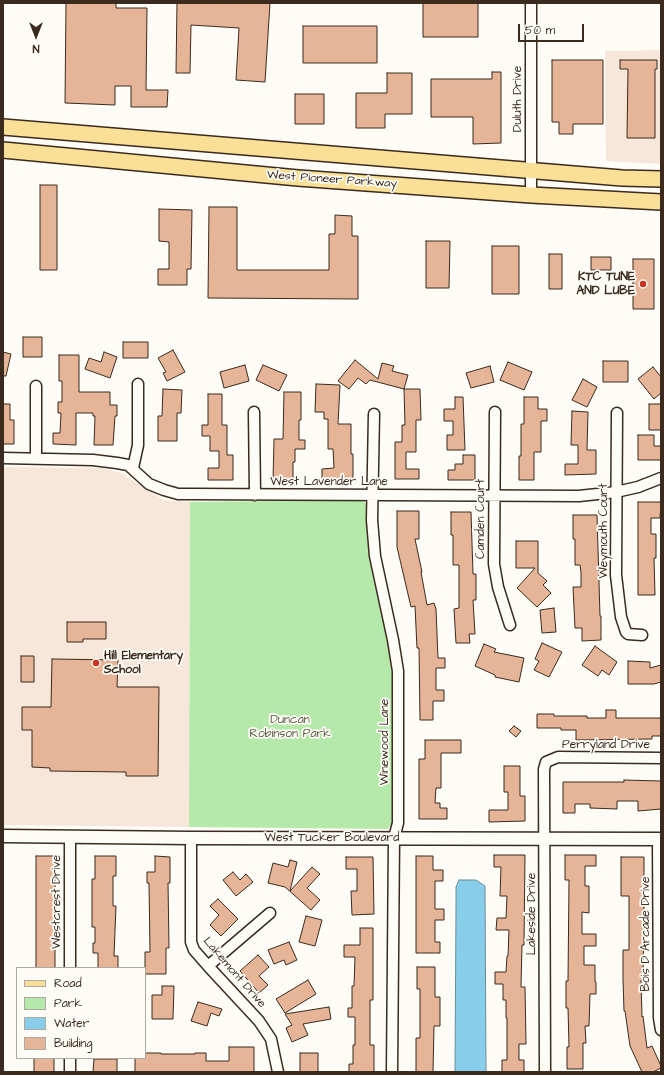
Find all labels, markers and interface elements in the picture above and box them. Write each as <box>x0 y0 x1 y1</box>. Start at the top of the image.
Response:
north arrow <box>16 16 56 56</box>
scale bar <box>520 16 586 42</box>
text: 50 m <box>525 22 555 39</box>
text: N <box>33 41 39 56</box>
street label: Duluth Drive <box>511 66 525 132</box>
street label: West Pioneer Parkway <box>267 168 397 192</box>
place label: KTC TUNE AND LUBE <box>577 270 635 298</box>
marker: KTC TUNE AND LUBE <box>638 279 648 289</box>
street label: West Lavender Lane <box>270 475 388 489</box>
street label: Camden Court <box>474 479 488 559</box>
street label: Weymouth Court <box>597 484 611 578</box>
place label: Hill Elementary School <box>104 649 183 677</box>
marker: Hill Elementary School <box>91 658 101 668</box>
street label: Winewood Lane <box>378 699 392 785</box>
park label: Duncan Robinson Park <box>249 713 331 741</box>
street label: Perryland Drive <box>562 738 650 752</box>
street label: West Tucker Boulevard <box>265 831 399 845</box>
street label: Westcrest Drive <box>50 855 64 949</box>
street label: Lakeside Drive <box>525 873 539 955</box>
street label: Bois D Arcade Drive <box>639 877 653 991</box>
street label: Lakemont Drive <box>199 935 269 1011</box>
legend <box>16 967 146 1059</box>
text: Road <box>54 975 82 992</box>
text: Park <box>54 995 82 1012</box>
text: Water <box>54 1015 89 1032</box>
text: Building <box>54 1035 92 1052</box>

